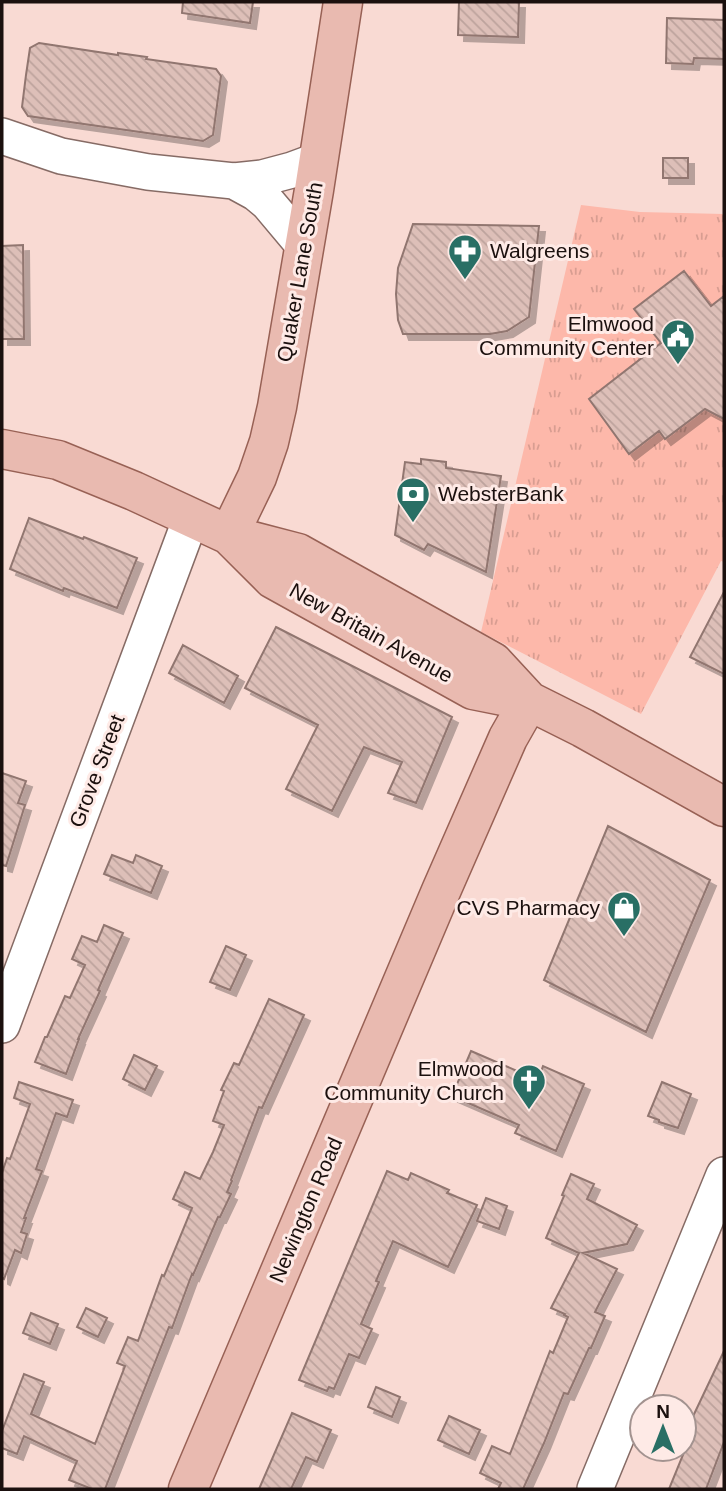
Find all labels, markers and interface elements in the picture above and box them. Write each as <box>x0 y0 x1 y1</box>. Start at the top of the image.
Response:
street label: Quaker Lane South <box>272 180 327 364</box>
pharmacy icon: Walgreens <box>446 232 484 281</box>
place label: Walgreens <box>490 239 590 262</box>
place label: Elmwood Community Center <box>479 312 654 359</box>
public building icon: Elmwood Community Center <box>659 317 697 366</box>
bank icon: WebsterBank <box>394 475 432 524</box>
place label: WebsterBank <box>438 482 564 505</box>
street label: New Britain Avenue <box>286 578 457 687</box>
street label: Grove Street <box>64 711 129 831</box>
shop icon: CVS Pharmacy <box>605 889 643 938</box>
place label: CVS Pharmacy <box>456 896 600 919</box>
place label: Elmwood Community Church <box>324 1057 504 1104</box>
church icon: Elmwood Community Church <box>510 1062 548 1111</box>
street label: Newington Road <box>265 1134 346 1286</box>
north arrow <box>628 1393 698 1463</box>
text: N <box>656 1401 670 1422</box>

